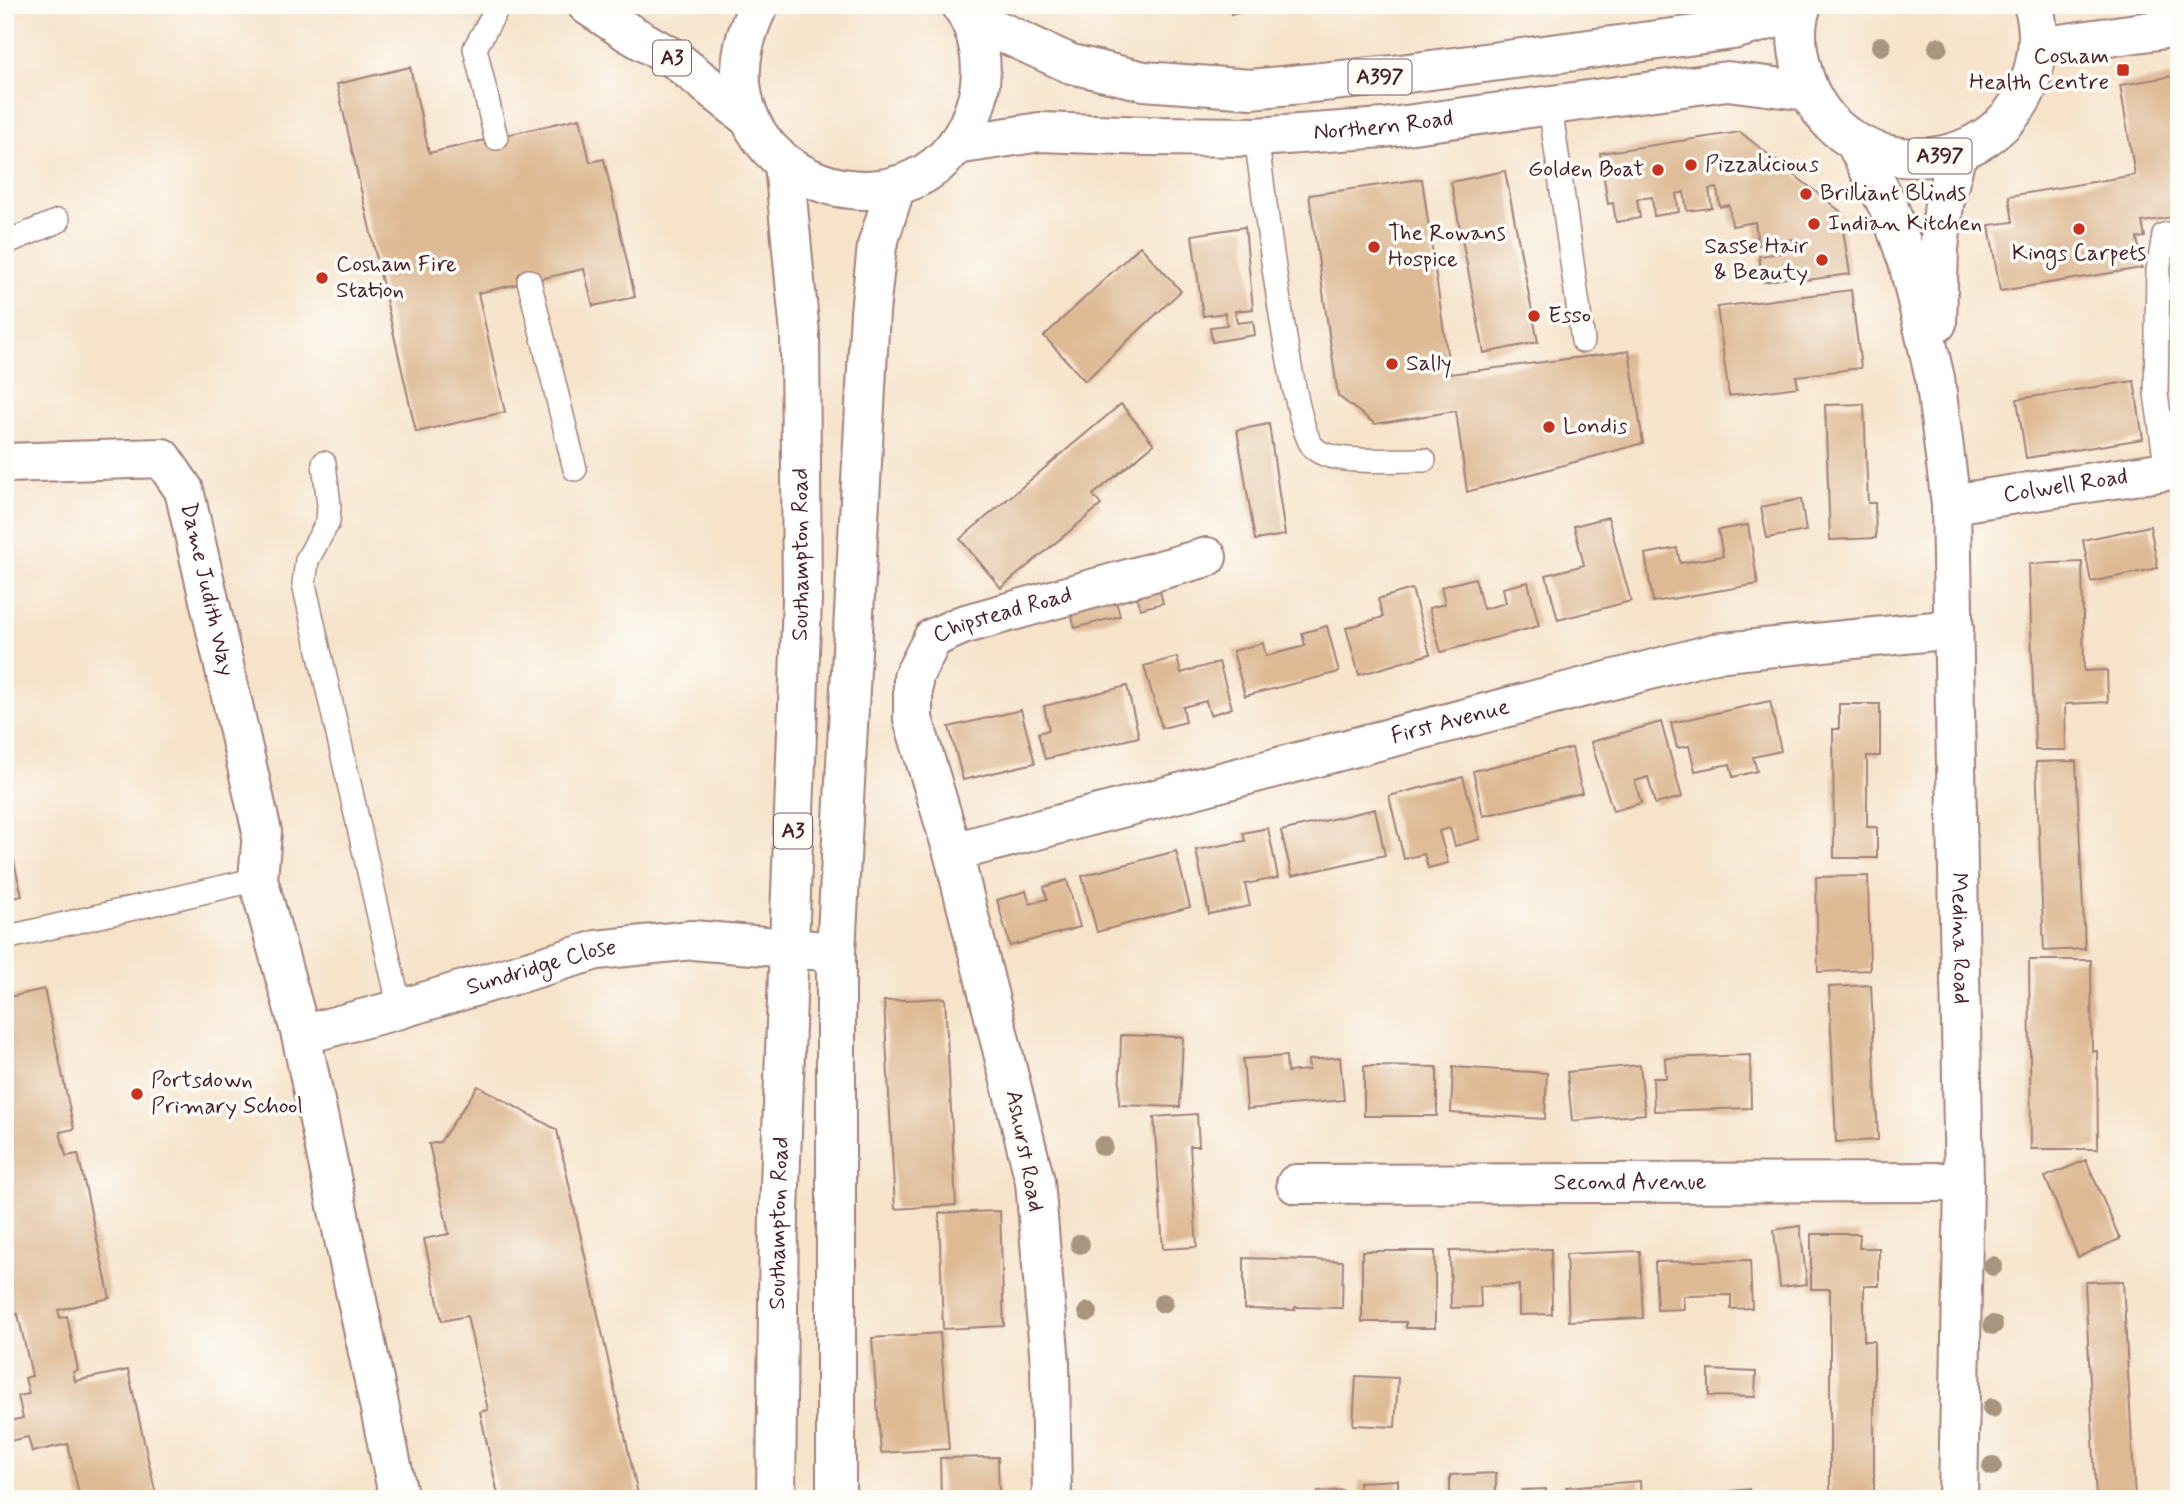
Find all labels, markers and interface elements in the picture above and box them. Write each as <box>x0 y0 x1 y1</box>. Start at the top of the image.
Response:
road number: A3 <box>653 41 691 76</box>
place label: Cosham Health Centre <box>1969 42 2109 98</box>
road number: A397 <box>1348 60 1412 94</box>
marker: Cosham Health Centre <box>2115 62 2131 78</box>
street label: Northern Road <box>1313 104 1455 148</box>
road number: A397 <box>1909 138 1972 174</box>
place label: Pizzalicious <box>1705 150 1819 180</box>
place label: Golden Boat <box>1528 155 1644 185</box>
marker: Pizzalicious <box>1683 157 1699 173</box>
marker: Golden Boat <box>1650 162 1666 178</box>
place label: Brilliant Blinds <box>1820 179 1966 209</box>
marker: Brilliant Blinds <box>1798 186 1814 202</box>
place label: Indian Kitchen <box>1828 209 1982 239</box>
marker: Indian Kitchen <box>1806 216 1822 232</box>
place label: The Rowans Hospice <box>1388 219 1506 275</box>
marker: Kings Carpets <box>2071 221 2087 237</box>
place label: Sasse Hair & Beauty <box>1704 232 1808 288</box>
marker: The Rowans Hospice <box>1366 239 1382 255</box>
place label: Kings Carpets <box>2012 239 2146 271</box>
place label: Cosham Fire Station <box>336 250 457 306</box>
marker: Sasse Hair & Beauty <box>1814 252 1830 268</box>
marker: Cosham Fire Station <box>314 270 330 286</box>
place label: Esso <box>1548 301 1591 331</box>
marker: Esso <box>1526 308 1542 324</box>
place label: Sally <box>1406 349 1452 379</box>
marker: Sally <box>1384 356 1400 372</box>
place label: Londis <box>1563 412 1627 442</box>
marker: Londis <box>1541 419 1557 435</box>
street label: Colwell Road <box>2001 462 2130 511</box>
street label: Southampton Road <box>785 468 817 642</box>
street label: Dame Judith Way <box>172 500 241 679</box>
street label: Chipstead Road <box>929 580 1075 651</box>
street label: First Avenue <box>1388 692 1513 752</box>
road number: A3 <box>774 814 812 848</box>
street label: Medina Road <box>1943 872 1976 1005</box>
street label: Sundridge Close <box>463 933 618 1003</box>
place label: Portsdown Primary School <box>151 1066 303 1122</box>
marker: Portsdown Primary School <box>129 1086 145 1102</box>
street label: Ashurst Road <box>998 1088 1050 1214</box>
street label: Southampton Road <box>763 1136 797 1310</box>
street label: Second Avenue <box>1553 1168 1707 1198</box>

